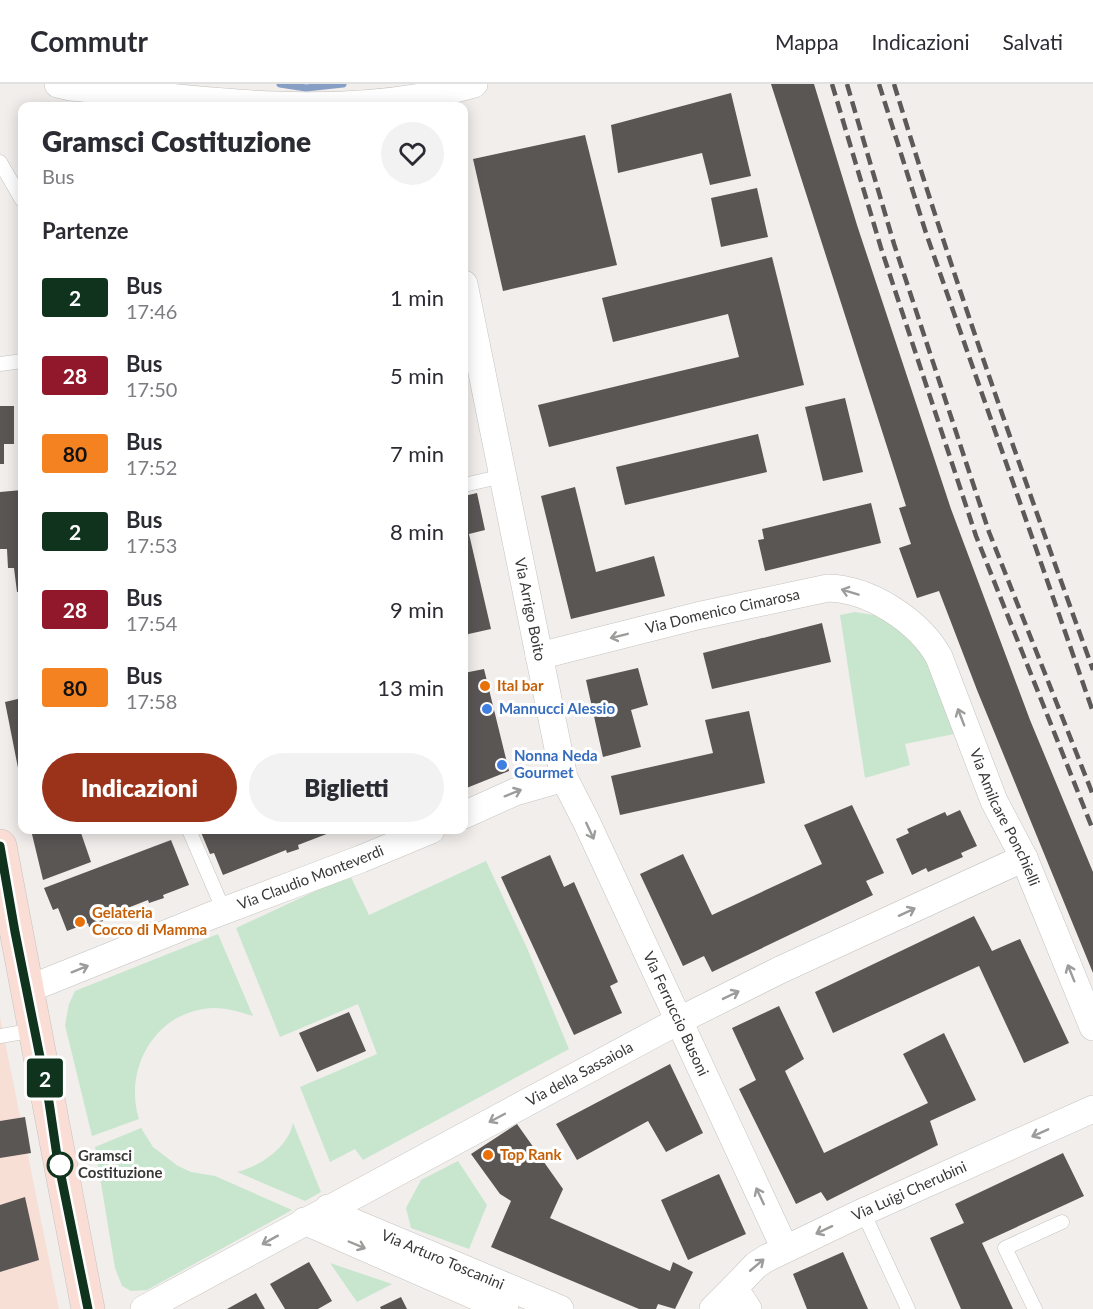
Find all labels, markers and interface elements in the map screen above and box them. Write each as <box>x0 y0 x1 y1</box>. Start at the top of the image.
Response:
text: Commutr <box>30 24 148 58</box>
text: Mappa <box>775 29 839 54</box>
text: Indicazioni <box>872 29 970 54</box>
text: Salvati <box>1003 29 1063 54</box>
button: heart <box>381 122 444 185</box>
text: Gramsci Costituzione <box>42 124 311 158</box>
text: Bus <box>42 164 75 188</box>
text: Partenze <box>42 217 129 244</box>
text: Bus <box>126 272 162 299</box>
text: 1 min <box>390 284 444 311</box>
text: 2 <box>69 285 81 310</box>
text: 17:46 <box>126 299 177 323</box>
text: Bus <box>126 350 162 377</box>
text: 5 min <box>390 362 444 389</box>
text: 28 <box>63 363 87 388</box>
text: 17:50 <box>126 377 177 401</box>
text: Bus <box>126 428 162 455</box>
text: 7 min <box>390 440 444 467</box>
text: 80 <box>63 441 87 466</box>
text: 17:52 <box>126 455 177 479</box>
text: Bus <box>126 506 162 533</box>
text: 8 min <box>390 518 444 545</box>
text: 2 <box>69 519 81 544</box>
text: 17:53 <box>126 533 177 557</box>
street label: Via Arrigo Boito <box>512 556 550 662</box>
text: Bus <box>126 584 162 611</box>
street label: Via Domenico Cimarosa <box>643 584 801 637</box>
one-way arrow <box>841 586 860 597</box>
text: 9 min <box>390 596 444 623</box>
text: 28 <box>63 597 87 622</box>
text: 17:54 <box>126 611 177 635</box>
one-way arrow <box>610 630 629 642</box>
text: Bus <box>126 662 162 689</box>
text: 13 min <box>377 674 444 701</box>
text: 80 <box>63 675 87 700</box>
place label: Ital bar <box>497 676 544 694</box>
marker: Ital bar <box>478 679 492 693</box>
text: 17:58 <box>126 689 177 713</box>
place label: Mannucci Alessio <box>499 699 615 717</box>
marker: Mannucci Alessio <box>480 702 494 716</box>
one-way arrow <box>955 708 966 727</box>
place label: Nonna Neda Gourmet <box>514 746 598 781</box>
street label: Via Amilcare Ponchielli <box>967 746 1044 888</box>
button: Indicazioni <box>42 753 237 822</box>
button: Biglietti <box>249 753 444 822</box>
marker: Nonna Neda Gourmet <box>495 758 509 772</box>
one-way arrow <box>503 787 521 798</box>
one-way arrow <box>585 821 597 839</box>
street label: Via Claudio Monteverdi <box>235 841 386 913</box>
place label: Gelateria Cocco di Mamma <box>92 903 207 938</box>
one-way arrow <box>898 906 916 918</box>
marker: Gelateria Cocco di Mamma <box>73 915 87 929</box>
street label: Via Ferruccio Busoni <box>640 948 713 1079</box>
one-way arrow <box>71 963 89 974</box>
one-way arrow <box>1065 965 1076 983</box>
one-way arrow <box>721 989 739 1000</box>
street label: Via della Sassaiola <box>523 1037 636 1109</box>
line badge: 2 <box>26 1058 64 1098</box>
text: 2 <box>39 1066 51 1091</box>
one-way arrow <box>489 1112 506 1124</box>
one-way arrow <box>1031 1127 1049 1139</box>
place label: Top Rank <box>500 1145 563 1163</box>
place label: Gramsci Costituzione <box>78 1146 162 1181</box>
marker: Top Rank <box>481 1148 495 1162</box>
marker: Gramsci Costituzione <box>47 1152 73 1178</box>
street label: Via Luigi Cherubini <box>849 1157 969 1224</box>
one-way arrow <box>754 1187 765 1205</box>
street label: Via Arturo Toscanini <box>379 1225 507 1293</box>
one-way arrow <box>815 1225 833 1237</box>
one-way arrow <box>262 1234 279 1246</box>
one-way arrow <box>348 1240 366 1251</box>
one-way arrow <box>749 1259 765 1272</box>

